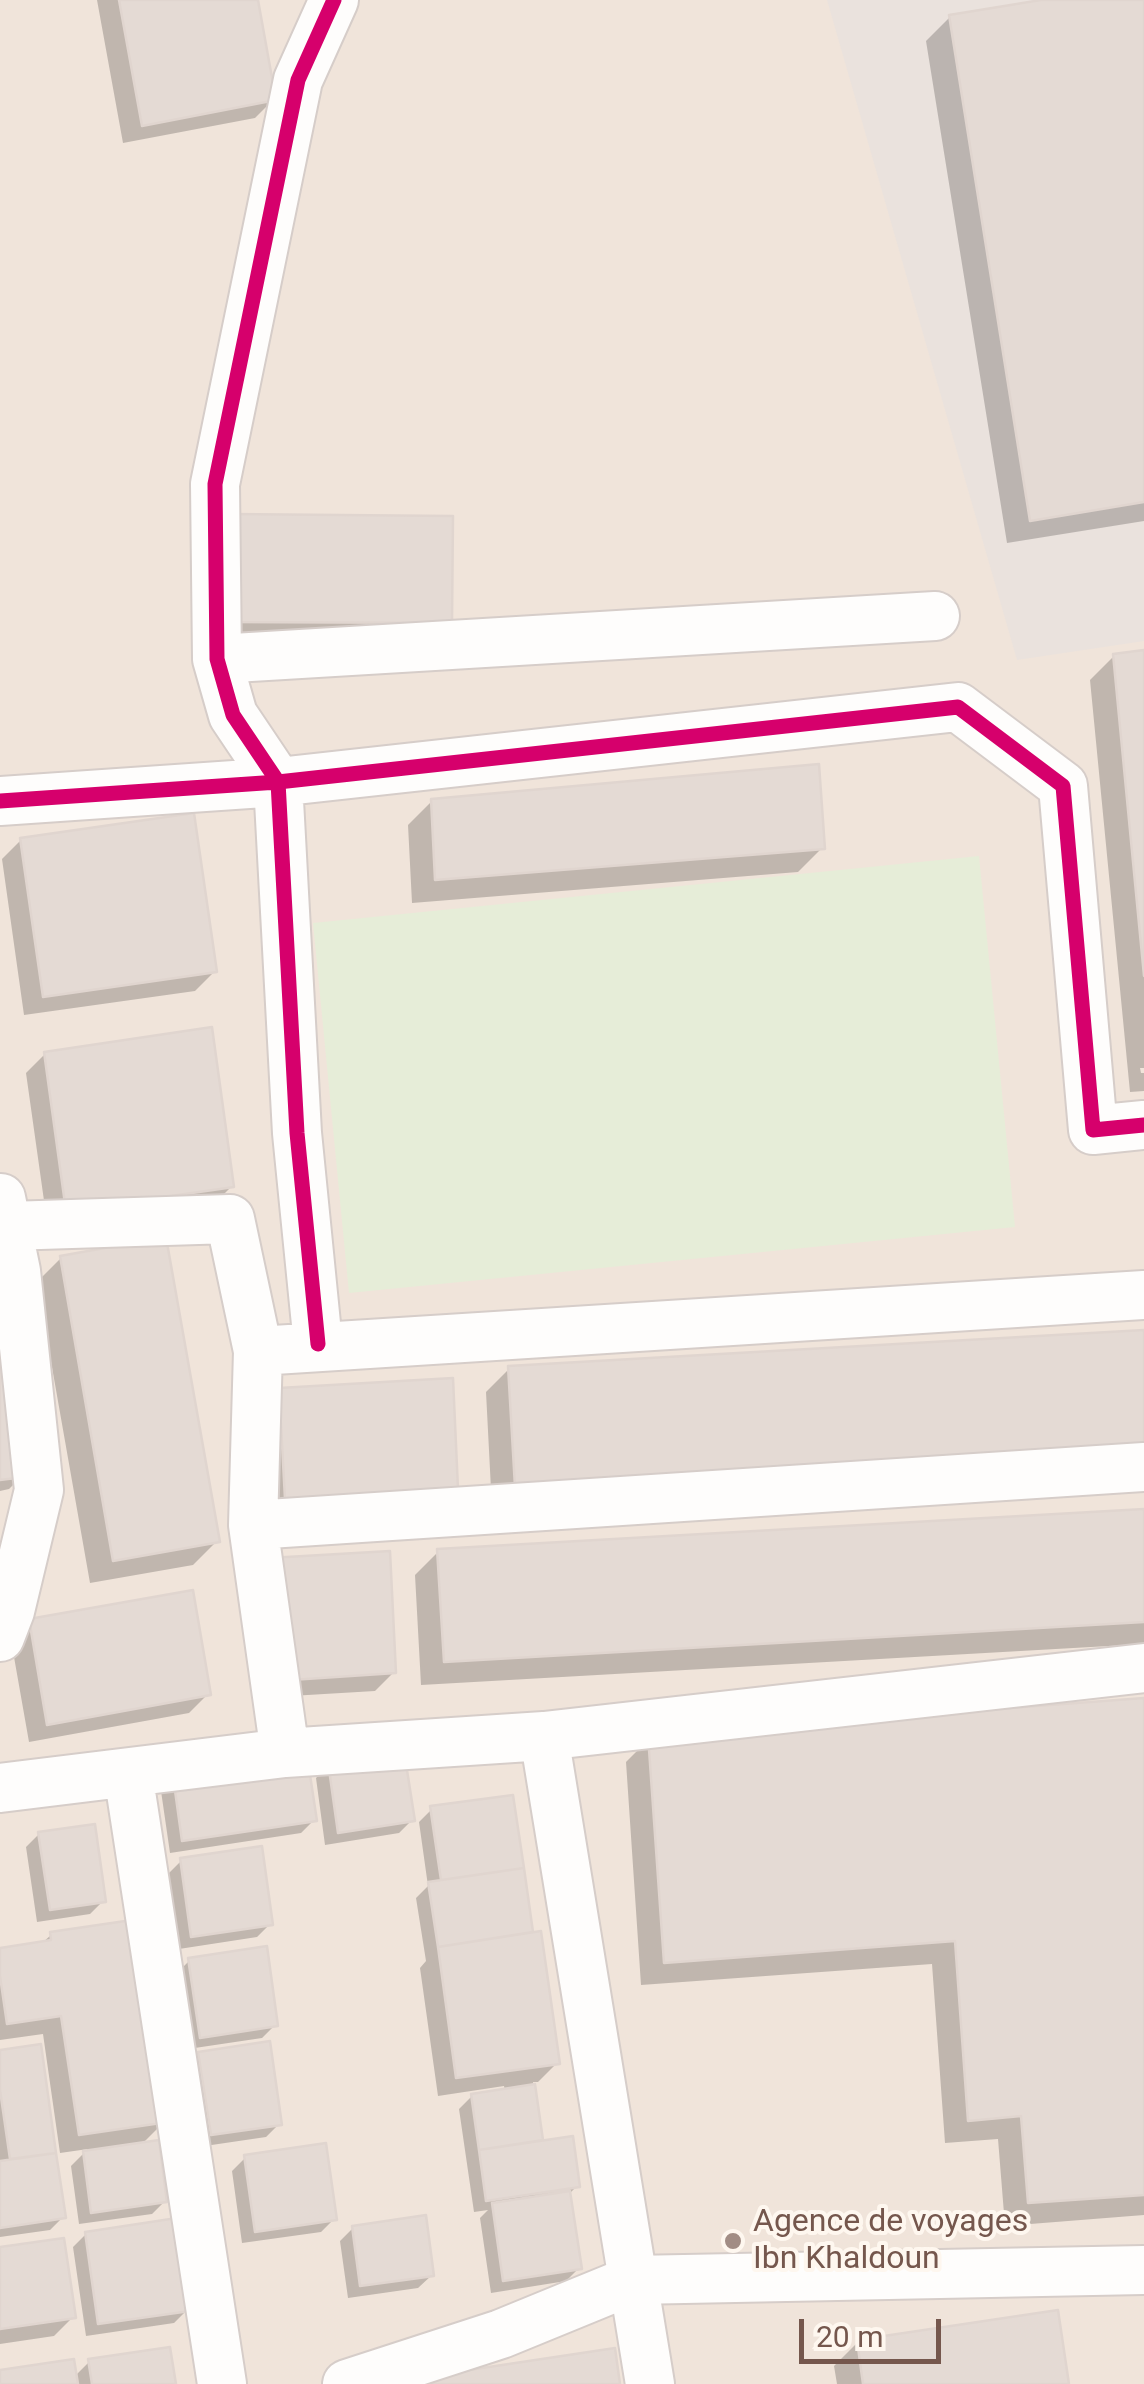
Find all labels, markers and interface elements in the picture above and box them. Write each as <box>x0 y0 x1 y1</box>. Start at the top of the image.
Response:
place label: Agence de voyages Ibn Khaldoun <box>753 2204 1028 2279</box>
marker: Agence de voyages Ibn Khaldoun <box>722 2230 744 2252</box>
scale bar <box>804 2299 946 2361</box>
text: 20 m <box>816 2319 883 2354</box>

